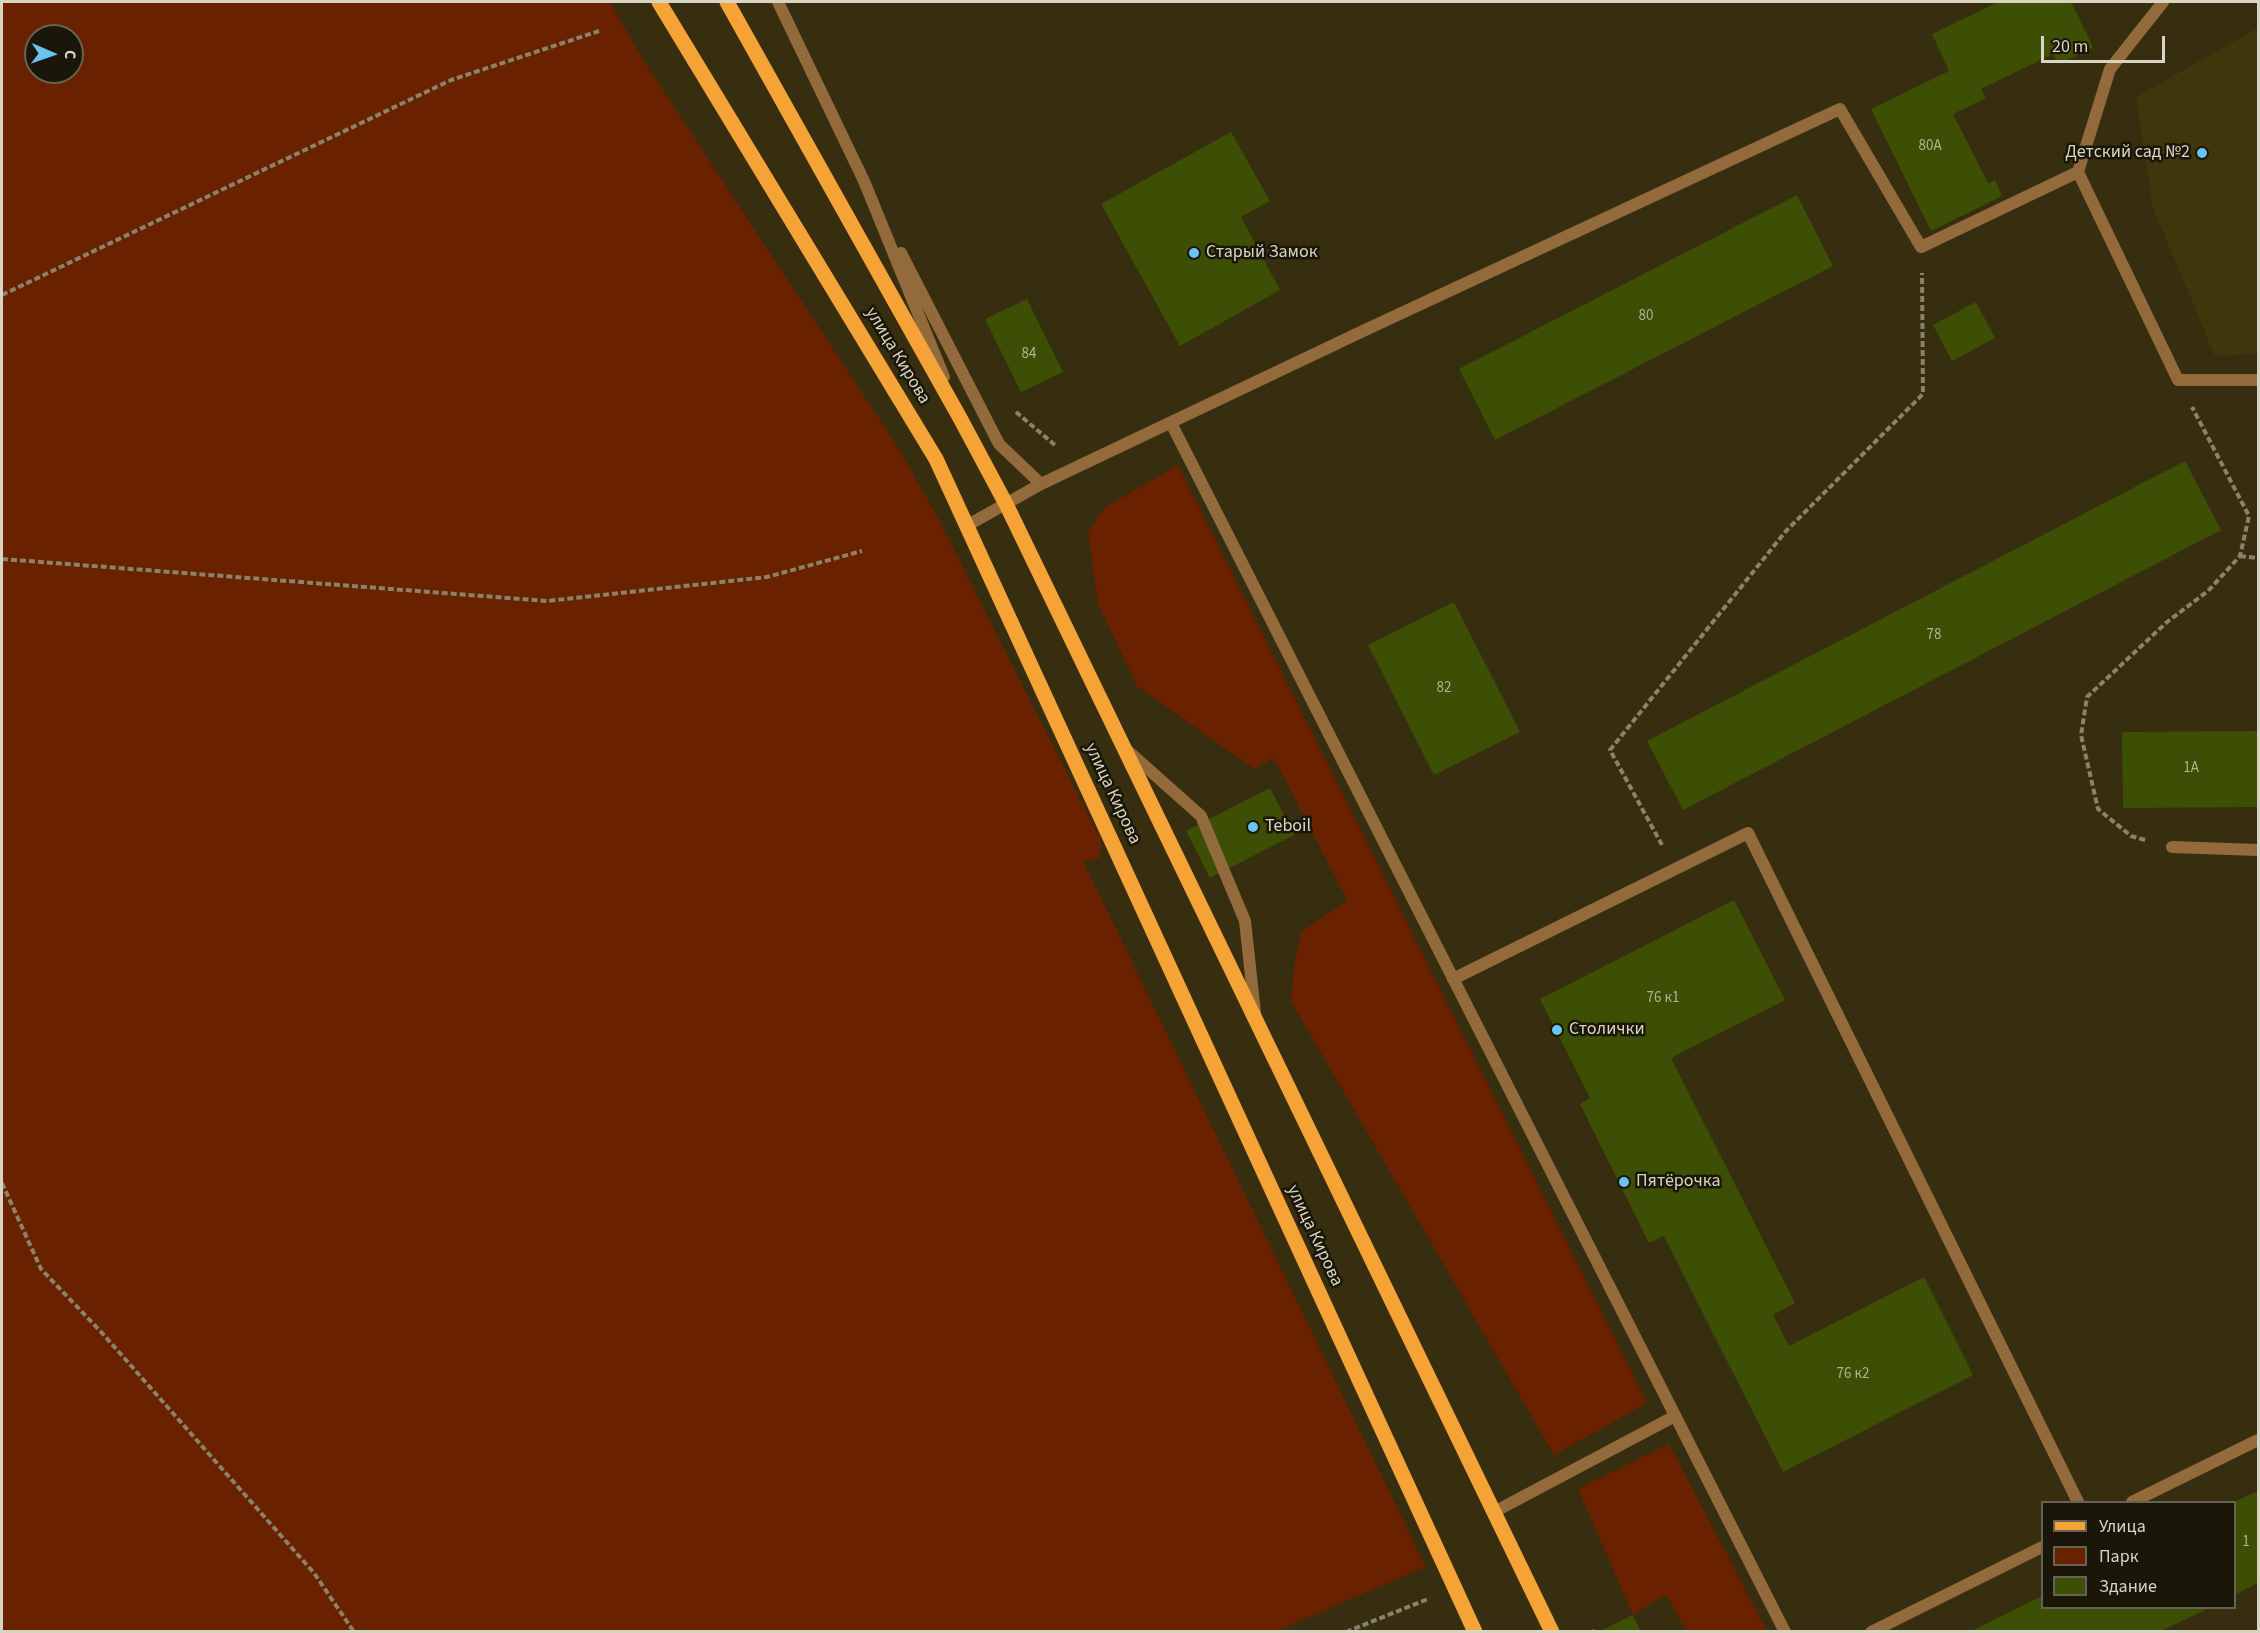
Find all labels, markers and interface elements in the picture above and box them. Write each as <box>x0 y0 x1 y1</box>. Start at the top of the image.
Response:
north arrow <box>24 24 84 84</box>
scale bar <box>2044 24 2168 62</box>
text: 20 m <box>2052 34 2088 59</box>
text: С <box>59 50 81 60</box>
house number: 80А <box>1918 138 1942 156</box>
place label: Детский сад №2 <box>2065 142 2190 164</box>
marker: Детский сад №2 <box>2195 146 2209 160</box>
place label: Старый Замок <box>1206 242 1318 264</box>
marker: Старый Замок <box>1187 246 1201 260</box>
street label: улица Кирова <box>860 304 934 408</box>
house number: 80 <box>1639 308 1653 326</box>
house number: 84 <box>1022 346 1036 364</box>
house number: 78 <box>1927 627 1941 645</box>
house number: 82 <box>1437 680 1451 698</box>
street label: улица Кирова <box>1079 740 1145 848</box>
house number: 1А <box>2183 760 2199 778</box>
place label: Teboil <box>1265 816 1311 838</box>
marker: Teboil <box>1246 820 1260 834</box>
house number: 76 к1 <box>1647 990 1679 1008</box>
place label: Столички <box>1569 1019 1645 1041</box>
marker: Столички <box>1550 1023 1564 1037</box>
place label: Пятёрочка <box>1636 1171 1721 1193</box>
marker: Пятёрочка <box>1617 1175 1631 1189</box>
street label: улица Кирова <box>1281 1182 1347 1290</box>
house number: 76 к2 <box>1837 1366 1869 1384</box>
legend <box>2041 1501 2236 1609</box>
text: Улица <box>2099 1514 2146 1539</box>
house number: 1 <box>2242 1534 2250 1552</box>
text: Парк <box>2099 1544 2139 1569</box>
text: Здание <box>2099 1574 2157 1599</box>

